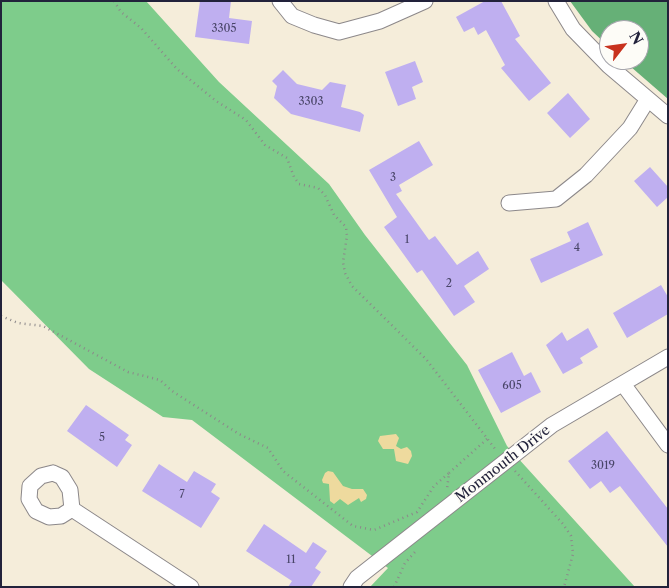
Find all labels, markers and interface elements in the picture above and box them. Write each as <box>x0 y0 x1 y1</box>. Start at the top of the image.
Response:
north arrow <box>599 20 649 70</box>
house number: 3305 <box>211 22 237 36</box>
text: N <box>625 28 647 48</box>
house number: 3303 <box>298 95 324 109</box>
house number: 3 <box>390 171 396 185</box>
house number: 1 <box>405 233 409 247</box>
house number: 4 <box>574 241 580 255</box>
house number: 2 <box>446 277 452 291</box>
house number: 605 <box>502 379 522 393</box>
street label: Monmouth Drive <box>452 422 554 506</box>
house number: 5 <box>99 431 105 445</box>
house number: 3019 <box>591 459 615 473</box>
house number: 7 <box>179 488 185 502</box>
house number: 11 <box>286 553 296 567</box>

